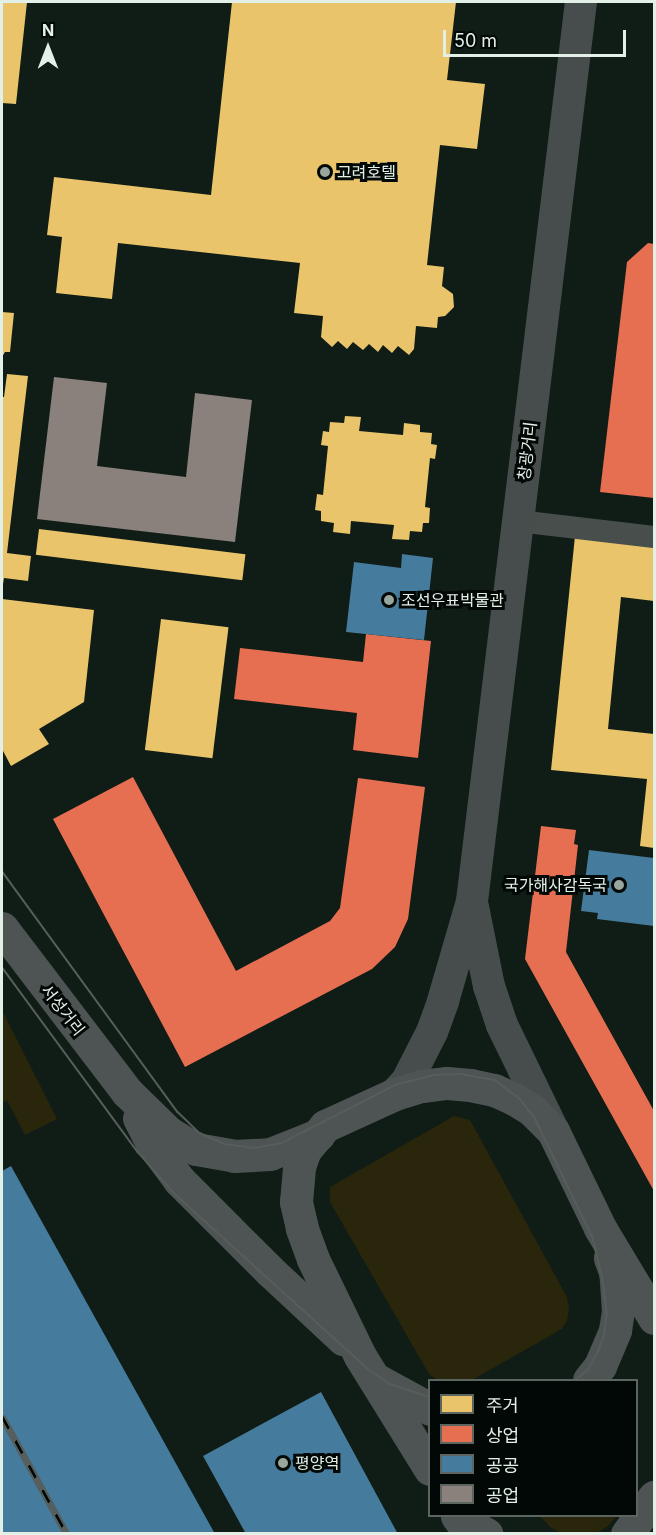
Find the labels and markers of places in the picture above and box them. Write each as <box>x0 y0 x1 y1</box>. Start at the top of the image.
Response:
place label: 고려호텔 <box>337 162 396 182</box>
marker: 고려호텔 <box>318 165 332 179</box>
place label: 조선우표박물관 <box>401 590 504 610</box>
marker: 조선우표박물관 <box>382 593 396 607</box>
place label: 국가해사감독국 <box>504 875 607 895</box>
marker: 국가해사감독국 <box>612 878 626 892</box>
place label: 평양역 <box>295 1453 339 1473</box>
marker: 평양역 <box>276 1456 290 1470</box>

